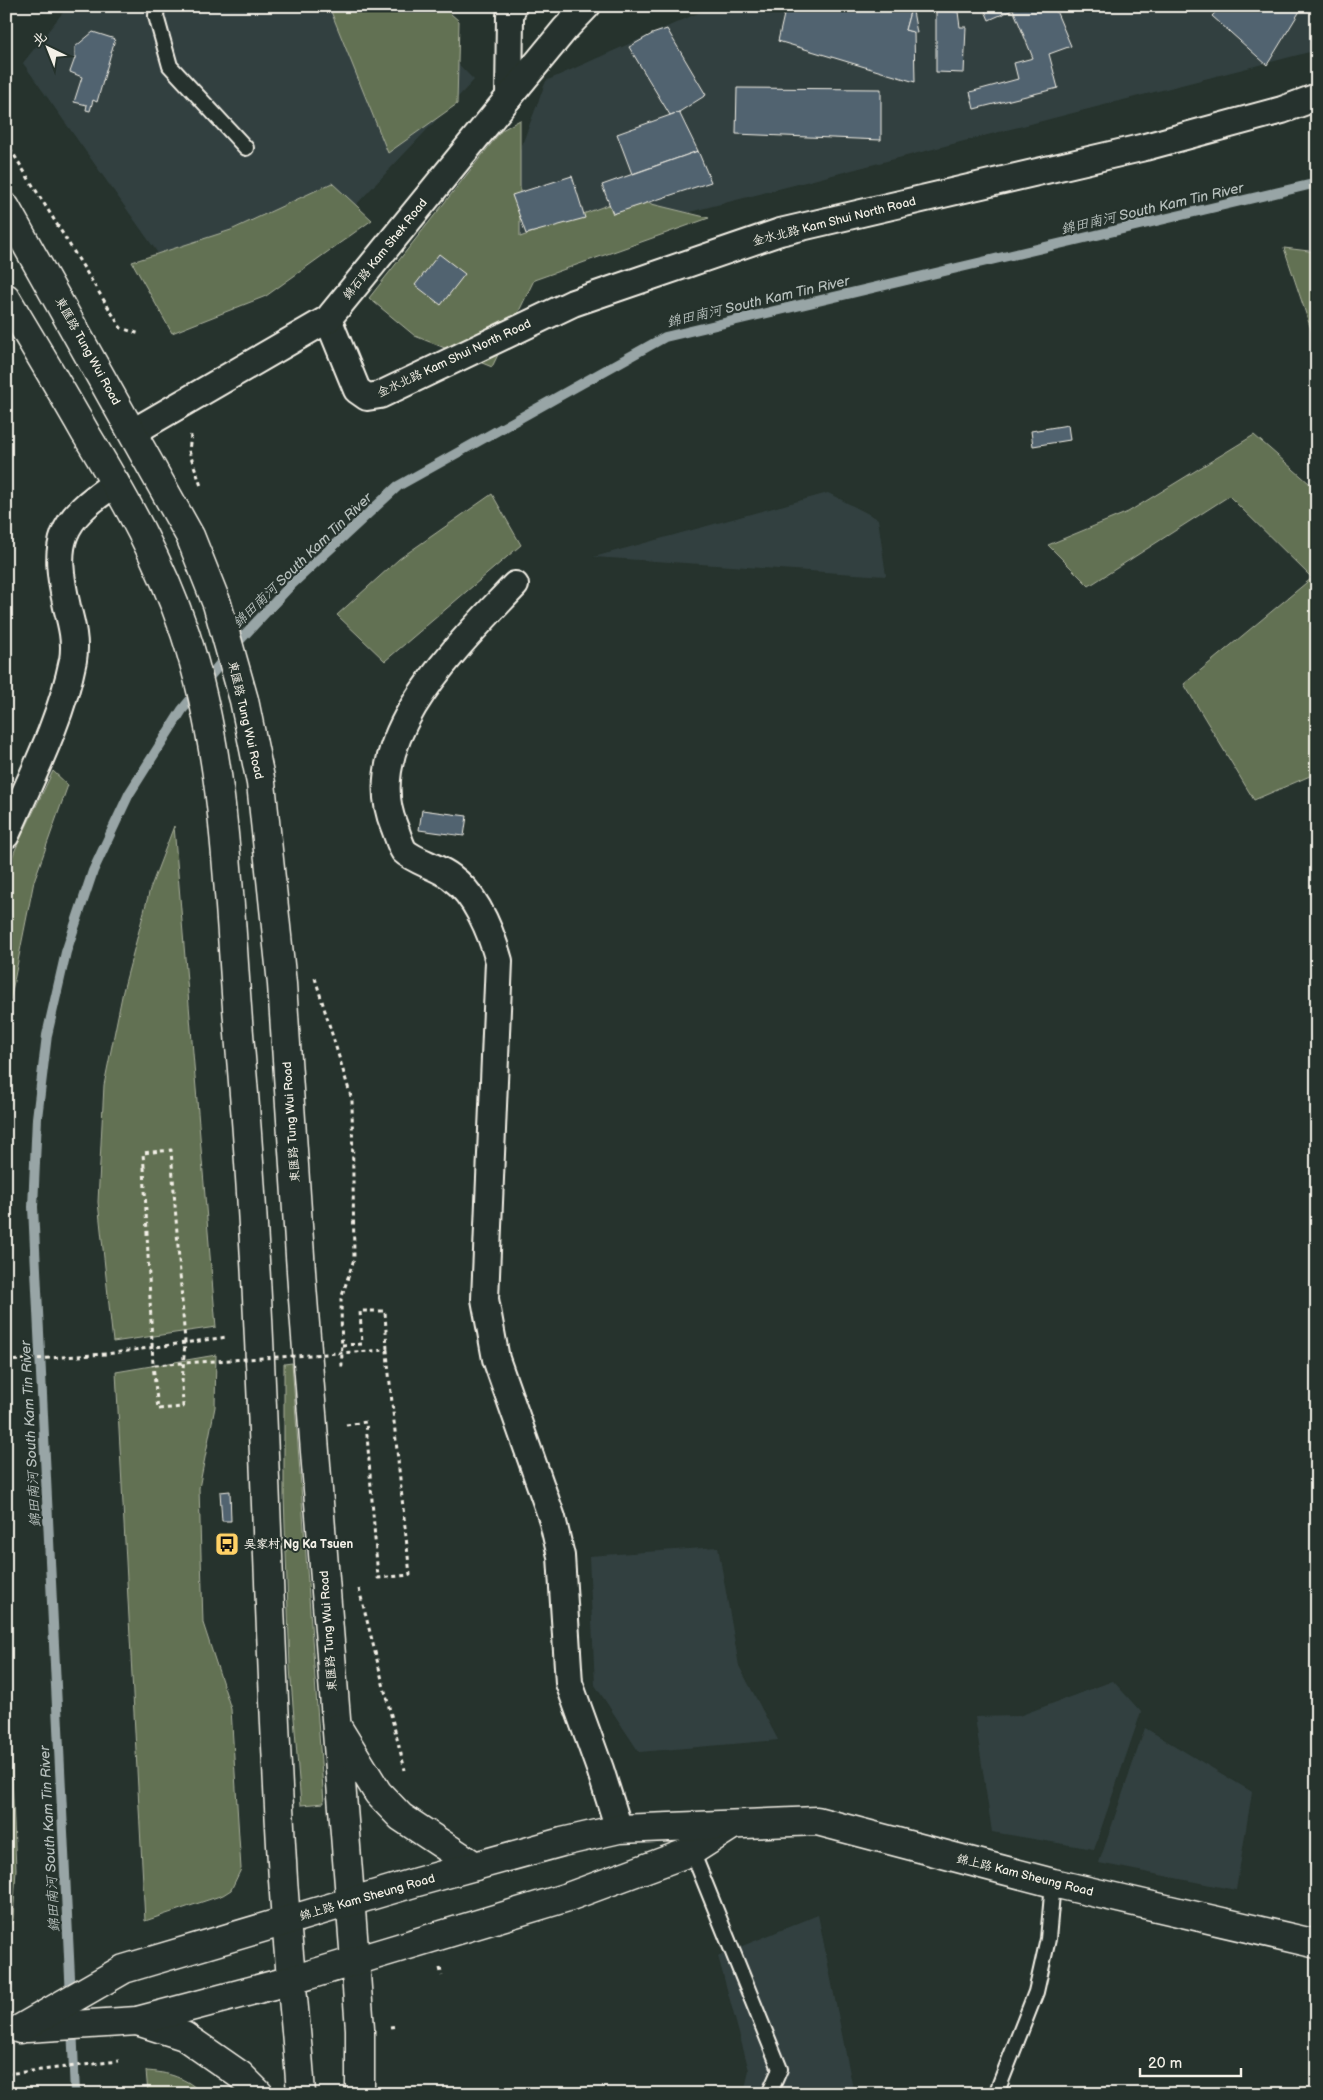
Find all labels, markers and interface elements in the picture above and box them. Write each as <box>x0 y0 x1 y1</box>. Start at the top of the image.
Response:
north arrow <box>22 22 72 72</box>
text: 北 <box>29 28 50 50</box>
water label: 錦田南河 South Kam Tin River <box>1059 179 1246 238</box>
street label: 金水北路 Kam Shui North Road <box>751 194 918 249</box>
street label: 錦石路 Kam Shek Road <box>340 196 431 303</box>
water label: 錦田南河 South Kam Tin River <box>665 272 852 331</box>
street label: 東匯路 Tung Wui Road <box>52 295 124 408</box>
street label: 金水北路 Kam Shui North Road <box>375 316 534 401</box>
water label: 錦田南河 South Kam Tin River <box>229 489 376 631</box>
street label: 東匯路 Tung Wui Road <box>225 659 266 781</box>
street label: 東匯路 Tung Wui Road <box>280 1061 303 1183</box>
water label: 錦田南河 South Kam Tin River <box>17 1339 44 1528</box>
bus stop icon: 吳家村 Ng Ka Tsuen <box>214 1531 240 1557</box>
place label: 吳家村 Ng Ka Tsuen <box>244 1537 353 1552</box>
street label: 東匯路 Tung Wui Road <box>317 1570 340 1692</box>
water label: 錦田南河 South Kam Tin River <box>36 1744 63 1933</box>
street label: 錦上路 Kam Sheung Road <box>955 1851 1095 1900</box>
street label: 錦上路 Kam Sheung Road <box>298 1871 437 1924</box>
scale bar <box>1140 2045 1242 2077</box>
text: 20 m <box>1148 2054 1182 2073</box>

